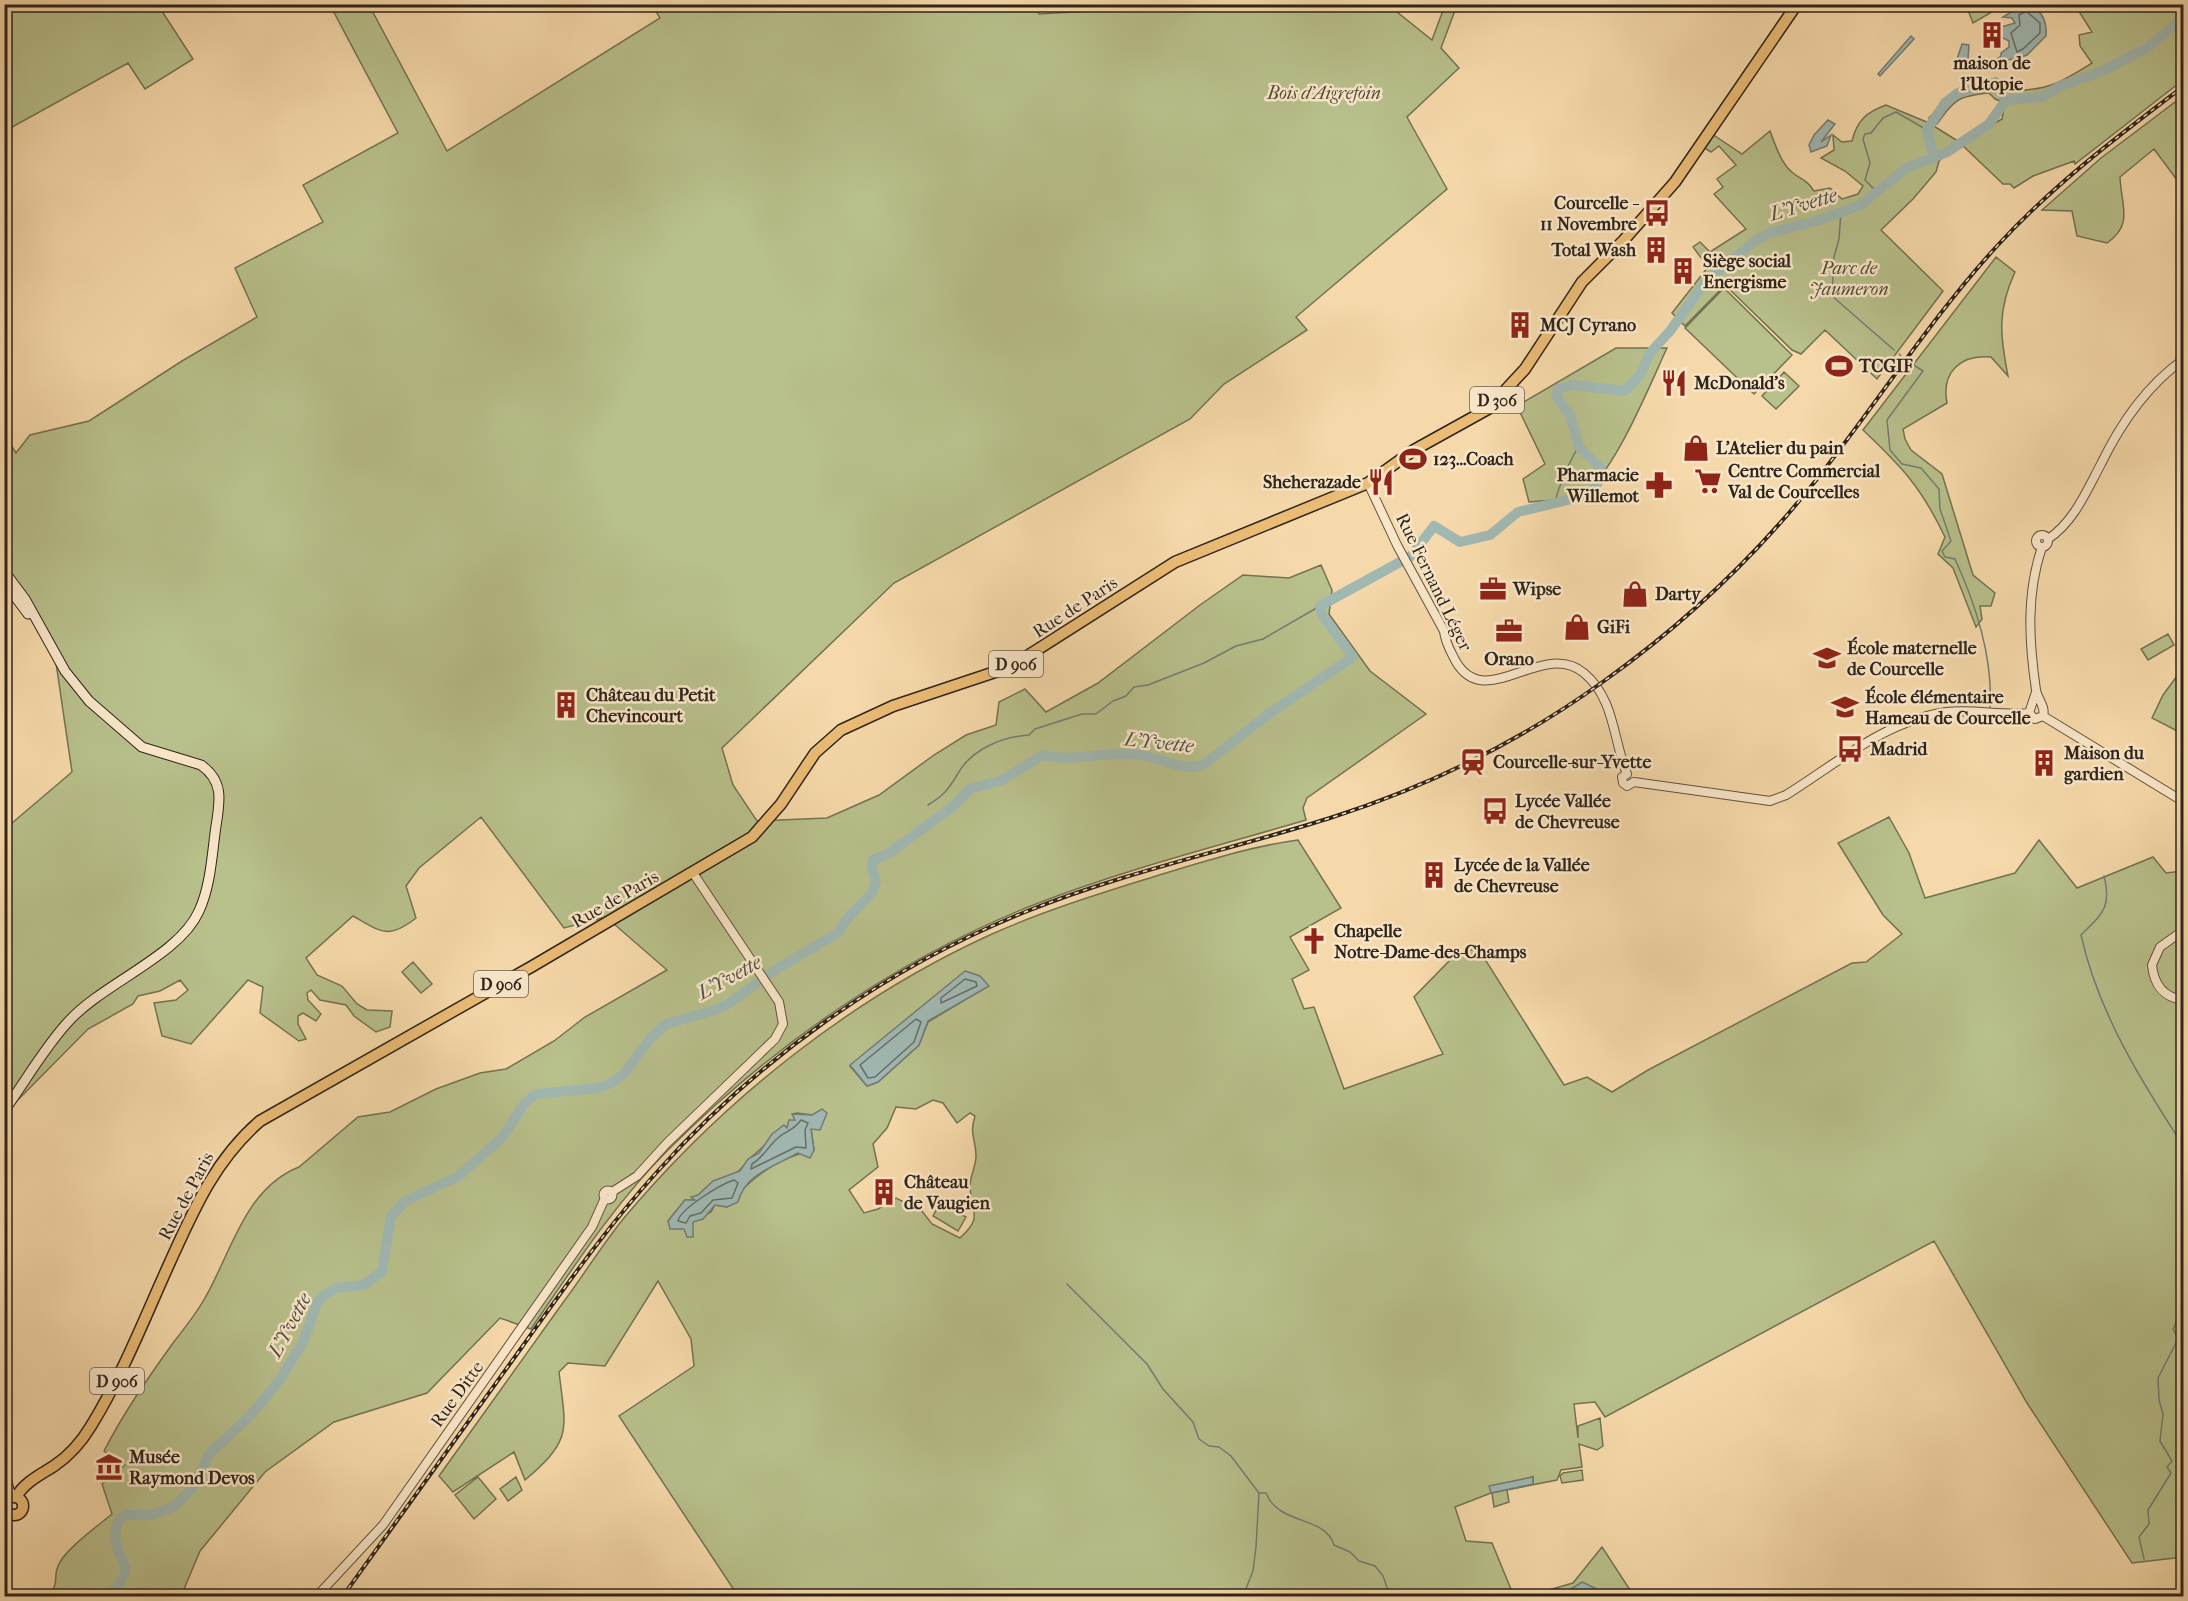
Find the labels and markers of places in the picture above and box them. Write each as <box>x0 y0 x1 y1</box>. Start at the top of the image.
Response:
building icon: maison de l'Utopie <box>1977 20 2007 50</box>
place label: maison de l'Utopie <box>1952 53 2031 95</box>
place label: Courcelle - 11 Novembre <box>1540 193 1640 235</box>
bus stop icon: Courcelle - 11 Novembre <box>1642 198 1672 228</box>
building icon: Total Wash <box>1641 235 1671 265</box>
place label: Total Wash <box>1550 240 1637 261</box>
place label: Siège social Energisme <box>1703 251 1792 293</box>
building icon: Siège social Energisme <box>1668 256 1698 286</box>
building icon: MCJ Cyrano <box>1505 310 1535 340</box>
place label: MCJ Cyrano <box>1539 315 1636 336</box>
sports icon: TCGIF <box>1824 351 1854 381</box>
place label: TCGIF <box>1858 356 1913 377</box>
restaurant icon: McDonald's <box>1659 368 1689 398</box>
place label: McDonald's <box>1693 373 1785 394</box>
shop icon: L'Atelier du pain <box>1681 433 1711 463</box>
place label: L'Atelier du pain <box>1716 438 1844 459</box>
sports icon: 123...Coach <box>1398 444 1428 474</box>
place label: 123...Coach <box>1433 449 1514 470</box>
place label: Centre Commercial Val de Courcelles <box>1727 461 1881 503</box>
place label: Pharmacie Willemot <box>1557 465 1640 507</box>
supermarket icon: Centre Commercial Val de Courcelles <box>1693 466 1723 496</box>
restaurant icon: Sheherazade <box>1366 467 1396 497</box>
pharmacy icon: Pharmacie Willemot <box>1644 470 1674 500</box>
place label: Sheherazade <box>1263 472 1361 493</box>
office icon: Wipse <box>1478 574 1508 604</box>
place label: Wipse <box>1512 579 1561 600</box>
shop icon: Darty <box>1620 579 1650 609</box>
place label: Darty <box>1655 584 1702 605</box>
shop icon: GiFi <box>1562 612 1592 642</box>
office icon: Orano <box>1494 616 1524 646</box>
place label: GiFi <box>1597 617 1631 638</box>
place label: École maternelle de Courcelle <box>1847 636 1977 680</box>
school or university icon: École maternelle de Courcelle <box>1812 643 1842 673</box>
place label: Orano <box>1484 649 1534 670</box>
place label: Château du Petit Chevincourt <box>586 685 716 727</box>
place label: École élémentaire Hameau de Courcelle <box>1865 685 2031 729</box>
building icon: Château du Petit Chevincourt <box>551 690 581 720</box>
school or university icon: École élémentaire Hameau de Courcelle <box>1830 692 1860 722</box>
bus stop icon: Madrid <box>1835 734 1865 764</box>
place label: Madrid <box>1869 739 1928 760</box>
place label: Maison du gardien <box>2063 743 2145 785</box>
station icon: Courcelle-sur-Yvette <box>1458 747 1488 777</box>
building icon: Maison du gardien <box>2029 748 2059 778</box>
place label: Courcelle-sur-Yvette <box>1493 752 1652 773</box>
place label: Lycée Vallée de Chevreuse <box>1515 791 1620 833</box>
bus stop icon: Lycée Vallée de Chevreuse <box>1480 796 1510 826</box>
place label: Lycée de la Vallée de Chevreuse <box>1454 855 1590 897</box>
building icon: Lycée de la Vallée de Chevreuse <box>1419 860 1449 890</box>
place label: Chapelle Notre-Dame-des-Champs <box>1334 921 1527 963</box>
church icon: Chapelle Notre-Dame-des-Champs <box>1299 926 1329 956</box>
place label: Château de Vaugien <box>904 1172 990 1214</box>
building icon: Château de Vaugien <box>869 1177 899 1207</box>
place label: Musée Raymond Devos <box>128 1447 255 1489</box>
museum icon: Musée Raymond Devos <box>94 1452 124 1482</box>

